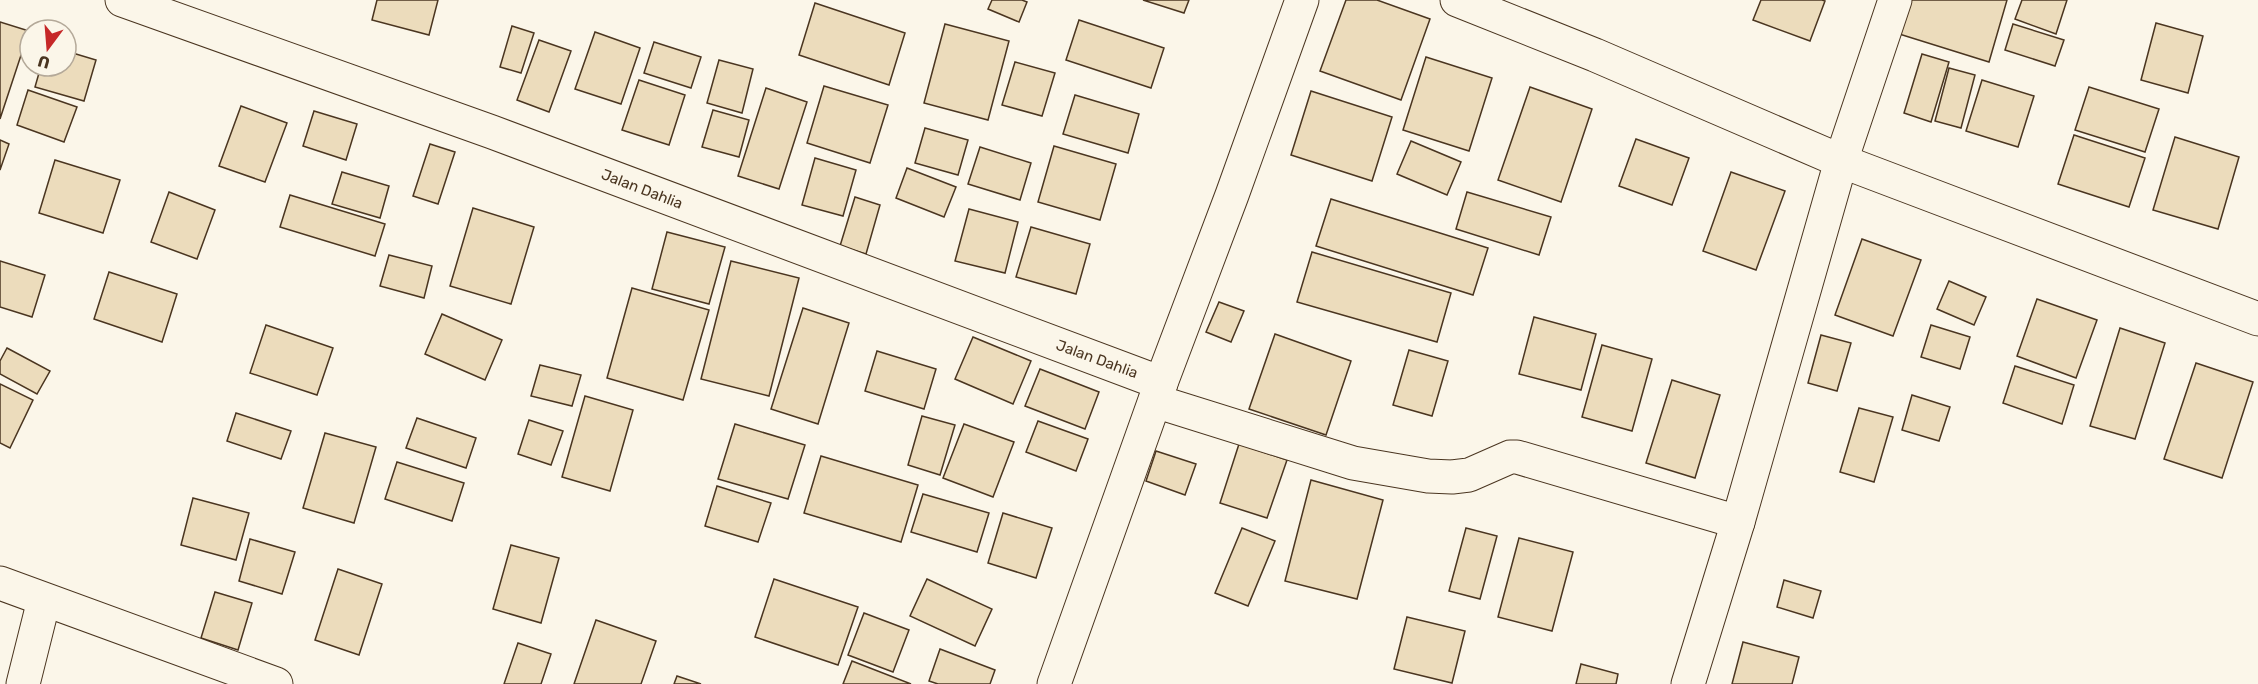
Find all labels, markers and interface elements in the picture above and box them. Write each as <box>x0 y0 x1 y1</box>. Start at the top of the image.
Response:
north arrow <box>18 18 78 78</box>
text: U <box>36 51 52 73</box>
street label: Jalan Dahlia <box>599 165 685 213</box>
street label: Jalan Dahlia <box>1054 336 1140 382</box>

